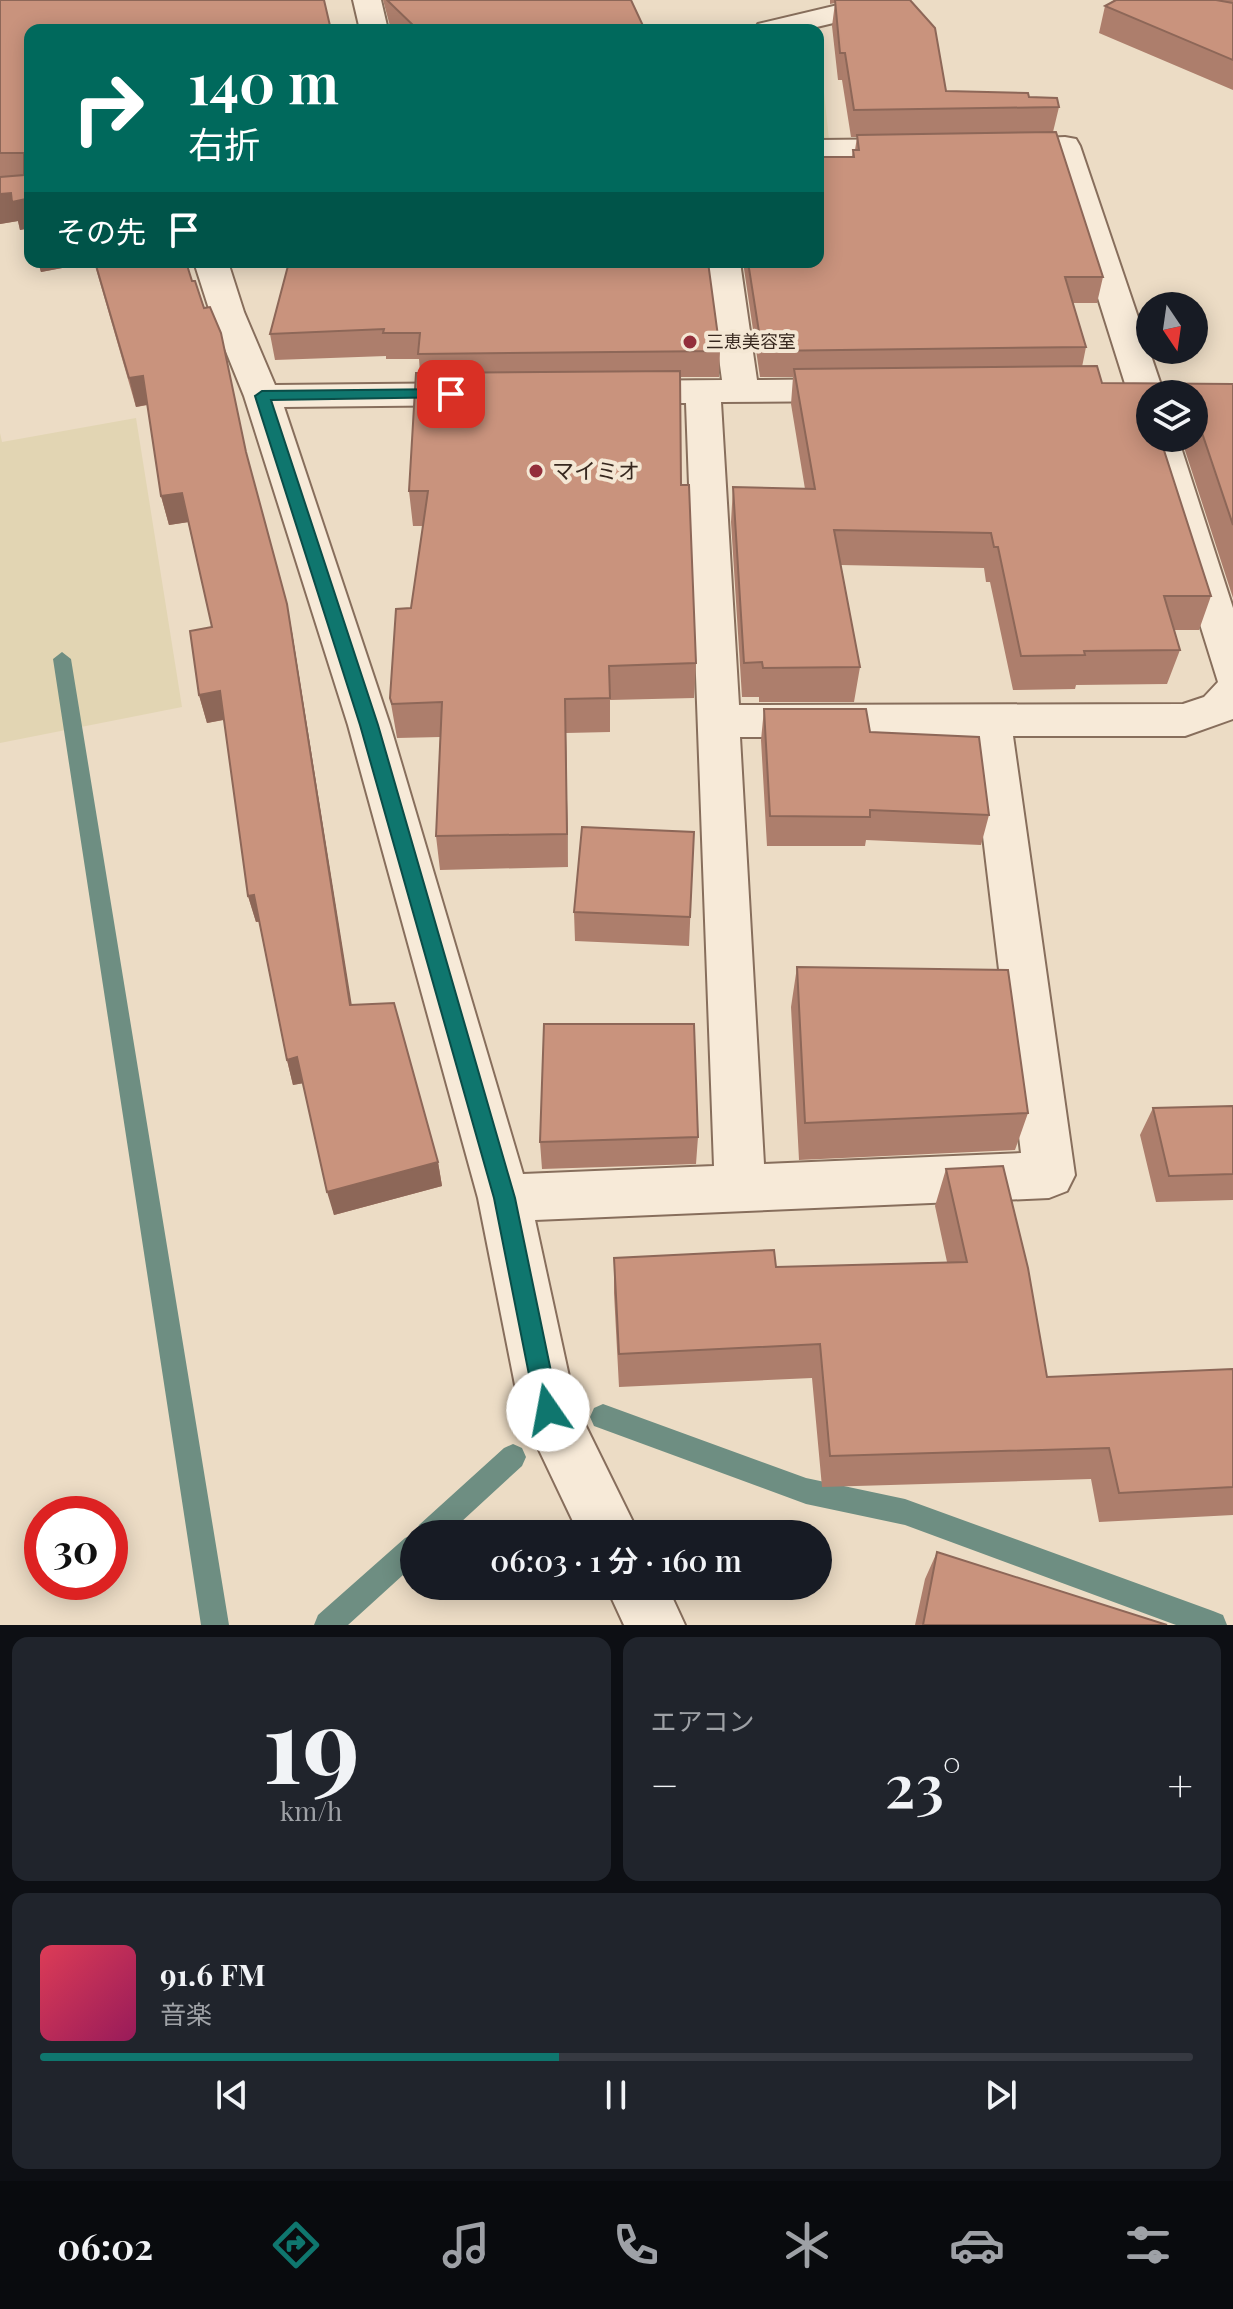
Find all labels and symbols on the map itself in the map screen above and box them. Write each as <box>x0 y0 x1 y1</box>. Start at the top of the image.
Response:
north arrow <box>1136 292 1208 364</box>
place label: 三恵美容室 <box>706 329 796 353</box>
marker: 三恵美容室 <box>681 333 699 351</box>
pin <box>417 360 485 428</box>
place label: マイミオ <box>552 455 640 485</box>
marker: マイミオ <box>527 462 545 480</box>
position arrow <box>506 1368 590 1452</box>
speed limit sign: 30 <box>24 1496 128 1600</box>

